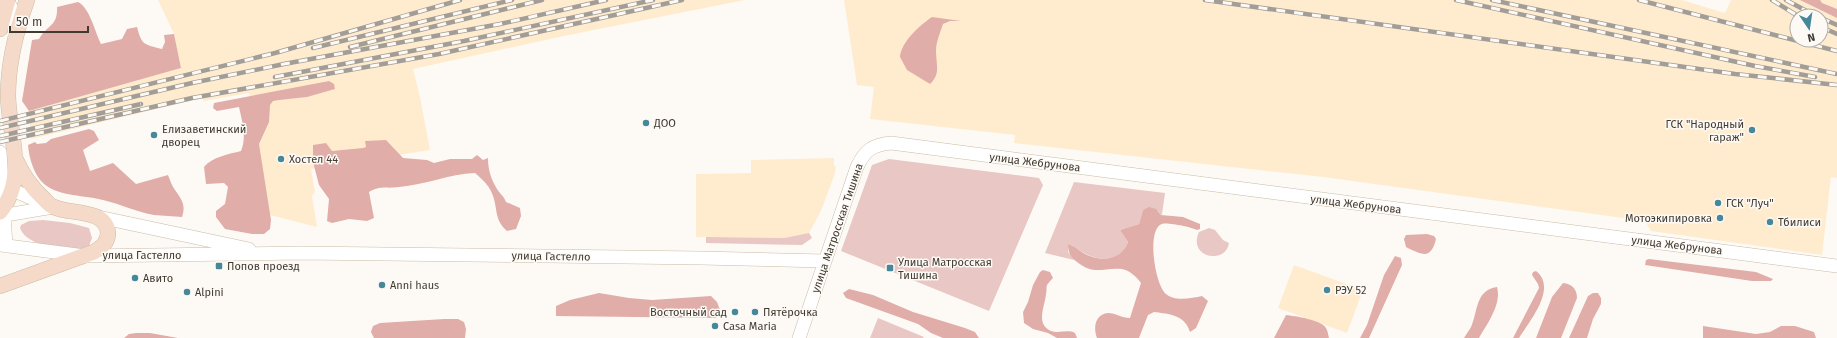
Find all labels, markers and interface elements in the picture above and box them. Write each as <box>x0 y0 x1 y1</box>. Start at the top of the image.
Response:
scale bar <box>10 8 88 34</box>
north arrow <box>1789 8 1829 48</box>
text: 50 m <box>16 15 42 29</box>
text: N <box>1806 30 1816 44</box>
place label: ДОО <box>653 117 676 130</box>
marker: ДОО <box>641 118 651 128</box>
place label: ГСК "Народный гараж" <box>1665 118 1744 144</box>
place label: Елизаветинский дворец <box>162 123 246 149</box>
marker: ГСК "Народный гараж" <box>1747 125 1757 135</box>
marker: Елизаветинский дворец <box>149 130 159 140</box>
street label: улица Жебрунова <box>989 150 1081 175</box>
place label: Хостел 44 <box>289 153 338 166</box>
marker: Хостел 44 <box>276 154 286 164</box>
street label: улица Матросская Тишина <box>809 162 866 295</box>
street label: улица Жебрунова <box>1310 192 1402 217</box>
place label: ГСК "Луч" <box>1726 197 1774 210</box>
marker: ГСК "Луч" <box>1713 198 1723 208</box>
place label: Мотоэкипировка <box>1625 212 1712 225</box>
marker: Мотоэкипировка <box>1715 213 1725 223</box>
place label: Тбилиси <box>1778 216 1821 229</box>
marker: Тбилиси <box>1765 217 1775 227</box>
street label: улица Жебрунова <box>1631 233 1723 258</box>
street label: улица Гастелло <box>103 249 181 262</box>
street label: улица Гастелло <box>511 249 591 264</box>
place label: Улица Матросская Тишина <box>898 256 992 282</box>
place label: Попов проезд <box>227 260 300 273</box>
marker: Попов проезд <box>214 261 224 271</box>
marker: Улица Матросская Тишина <box>885 263 895 273</box>
place label: Авито <box>143 272 173 285</box>
marker: Авито <box>130 273 140 283</box>
place label: Anni haus <box>390 279 439 292</box>
marker: Anni haus <box>377 280 387 290</box>
place label: РЭУ 52 <box>1335 284 1366 297</box>
marker: РЭУ 52 <box>1322 285 1332 295</box>
place label: Alpini <box>195 286 224 299</box>
marker: Alpini <box>182 287 192 297</box>
place label: Восточный сад <box>650 306 727 319</box>
place label: Пятёрочка <box>763 306 818 319</box>
marker: Восточный сад <box>730 307 740 317</box>
marker: Пятёрочка <box>750 307 760 317</box>
place label: Casa Maria <box>723 320 777 333</box>
marker: Casa Maria <box>710 321 720 331</box>

